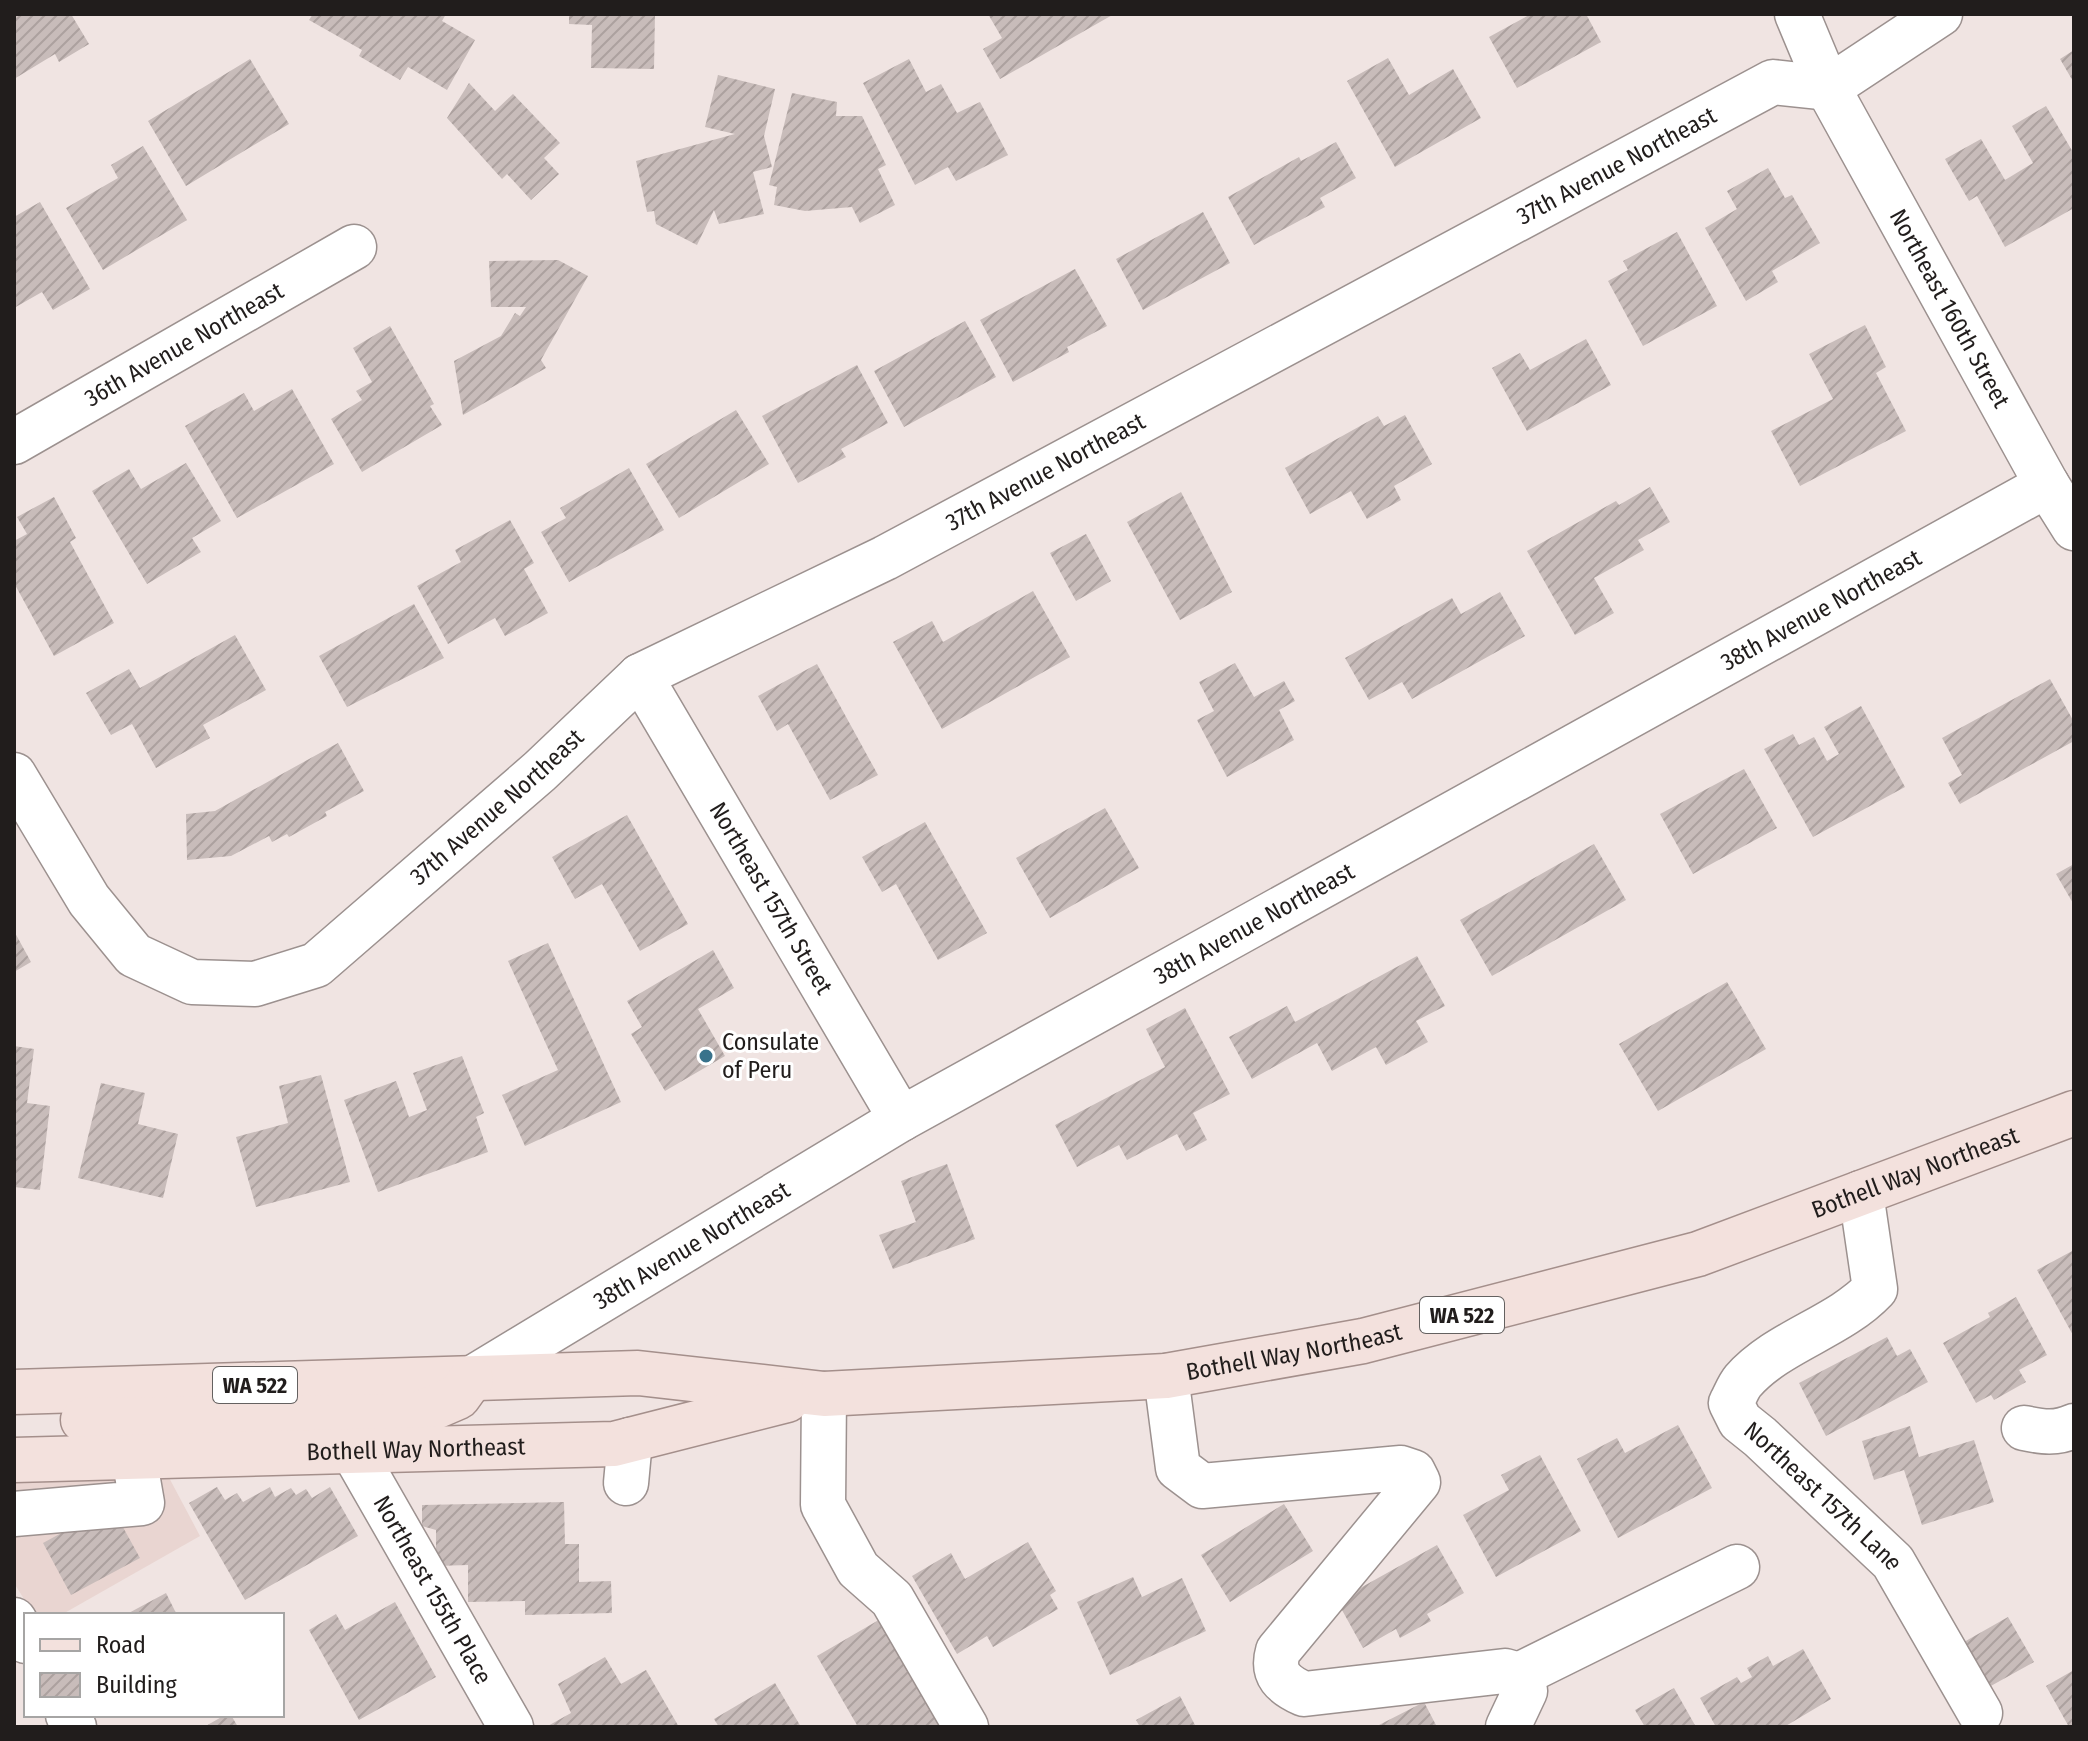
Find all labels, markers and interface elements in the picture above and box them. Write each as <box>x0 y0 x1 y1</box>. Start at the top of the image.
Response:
street label: 37th Avenue Northeast <box>1512 101 1721 231</box>
street label: Northeast 160th Street <box>1884 204 2016 413</box>
street label: 36th Avenue Northeast <box>80 277 288 412</box>
street label: 37th Avenue Northeast <box>941 407 1150 537</box>
street label: 38th Avenue Northeast <box>1716 543 1926 677</box>
street label: 37th Avenue Northeast <box>405 723 590 891</box>
street label: Northeast 157th Street <box>704 797 838 999</box>
street label: 38th Avenue Northeast <box>1149 857 1359 990</box>
place label: Consulate of Peru <box>722 1028 819 1084</box>
marker: Consulate of Peru <box>697 1047 715 1065</box>
street label: Bothell Way Northeast <box>1808 1121 2023 1224</box>
street label: 38th Avenue Northeast <box>589 1175 795 1315</box>
road number: WA 522 <box>1420 1297 1504 1333</box>
street label: Bothell Way Northeast <box>1184 1317 1405 1386</box>
road number: WA 522 <box>213 1367 297 1403</box>
street label: Northeast 157th Lane <box>1739 1416 1909 1575</box>
street label: Bothell Way Northeast <box>306 1432 526 1466</box>
street label: Northeast 155th Place <box>368 1491 497 1689</box>
legend <box>24 1613 284 1717</box>
text: Road <box>96 1631 146 1659</box>
text: Building <box>96 1671 178 1699</box>

